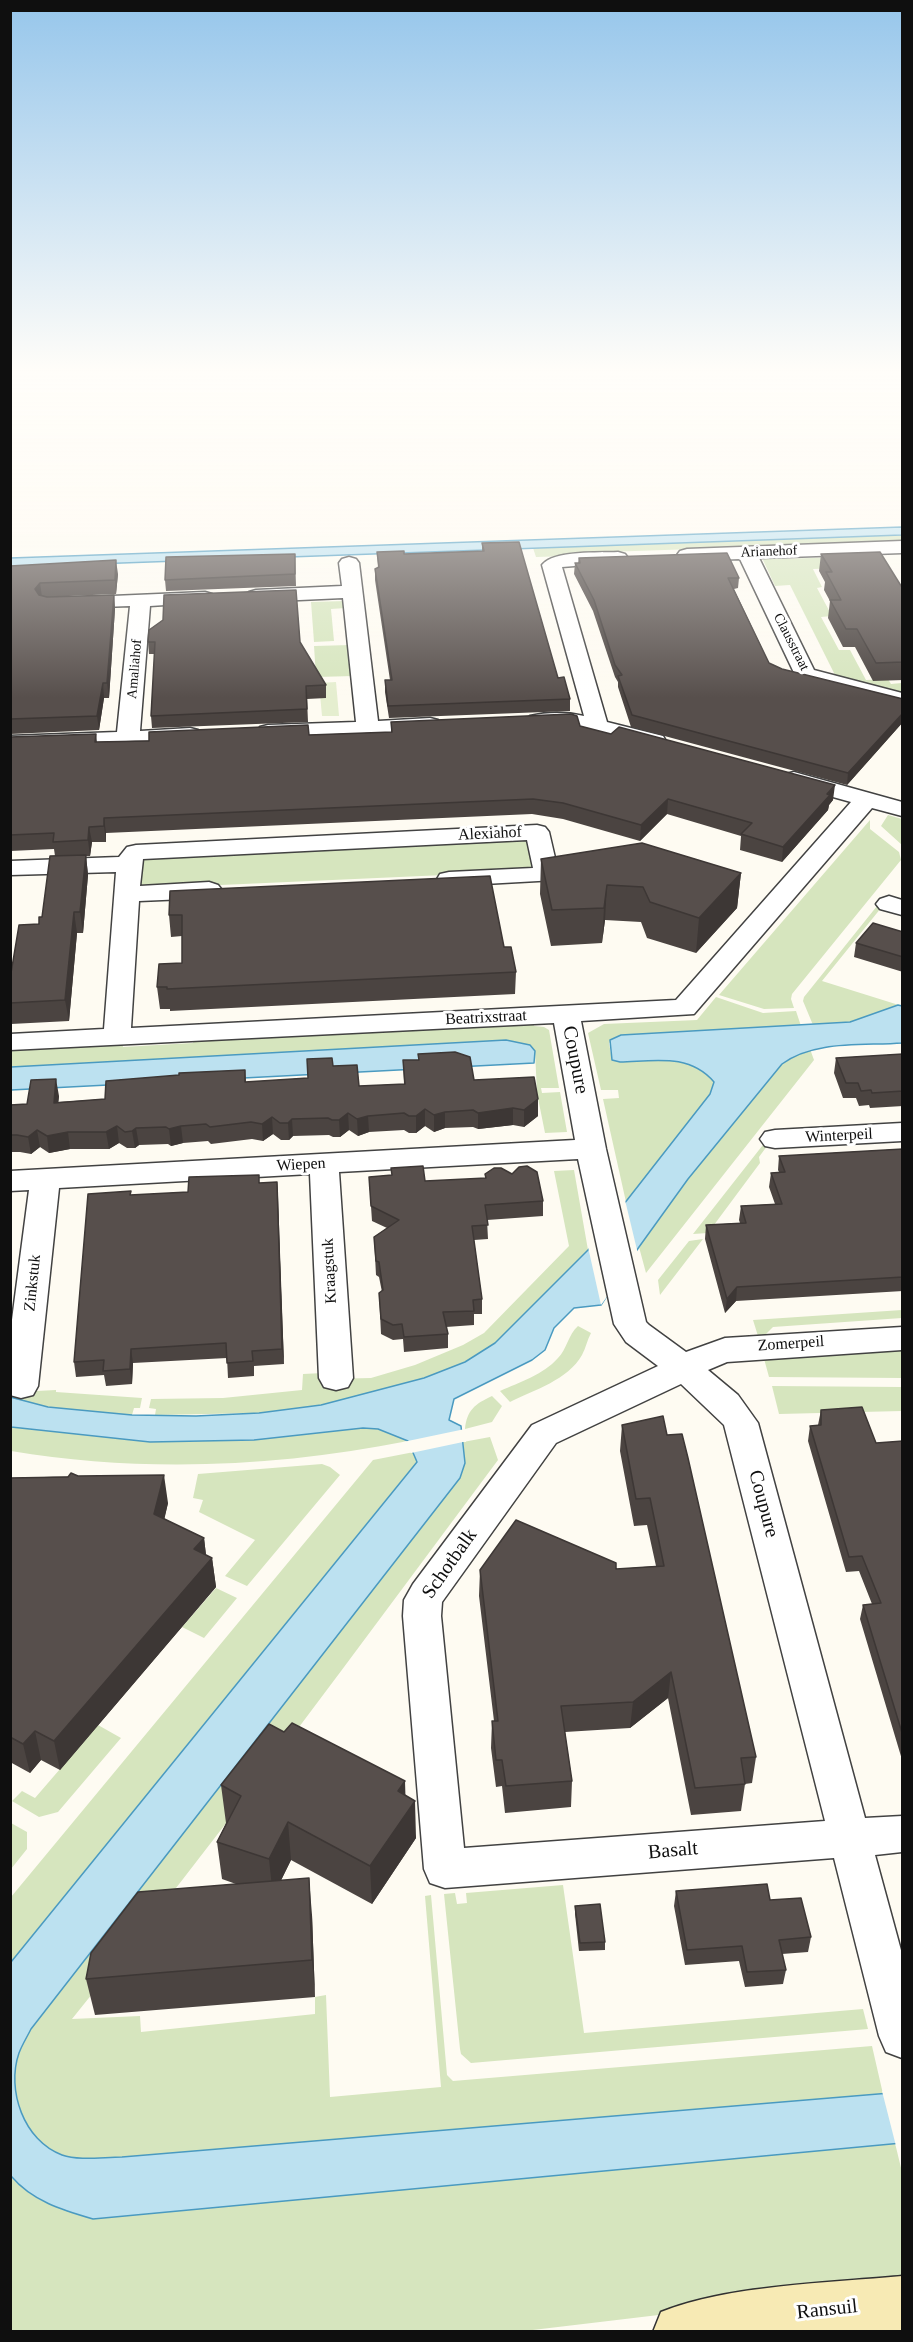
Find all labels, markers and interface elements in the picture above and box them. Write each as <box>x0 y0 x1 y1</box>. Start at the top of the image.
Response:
street label: Arianehof <box>740 543 798 561</box>
street label: Clausstraat <box>769 610 813 674</box>
street label: Amaliahof <box>124 638 146 700</box>
street label: Alexiahof <box>458 823 522 845</box>
street label: Beatrixstraat <box>445 1006 527 1030</box>
street label: Coupure <box>557 1024 593 1096</box>
street label: Winterpeil <box>805 1125 873 1147</box>
street label: Wiepen <box>276 1154 326 1176</box>
street label: Kraagstuk <box>319 1238 341 1304</box>
street label: Zinkstuk <box>20 1254 46 1312</box>
street label: Zomerpeil <box>757 1332 825 1356</box>
street label: Coupure <box>742 1468 784 1540</box>
street label: Schotbalk <box>417 1524 483 1604</box>
street label: Basalt <box>647 1837 699 1865</box>
street label: Ransuil <box>795 2295 859 2325</box>

